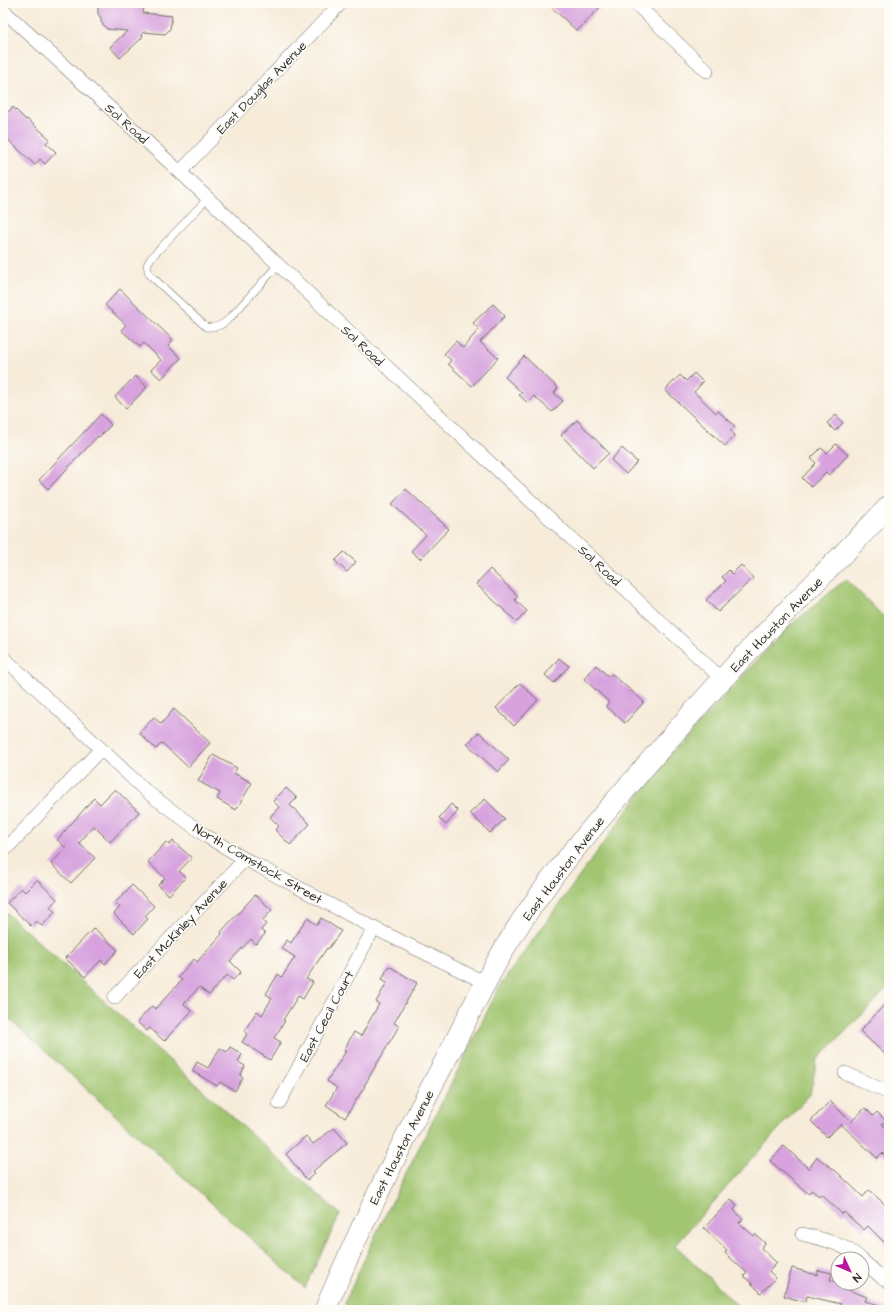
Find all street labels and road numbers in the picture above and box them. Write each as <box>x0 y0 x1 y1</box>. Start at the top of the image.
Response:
street label: East Douglas Avenue <box>213 37 312 139</box>
street label: Sol Road <box>101 99 152 148</box>
street label: Sol Road <box>337 321 388 371</box>
street label: Sol Road <box>574 541 625 591</box>
street label: East Houston Avenue <box>726 573 827 676</box>
street label: East Houston Avenue <box>519 813 609 924</box>
street label: North Comstock Street <box>189 819 326 909</box>
street label: East McKinley Avenue <box>130 875 232 983</box>
street label: East Cecil Court <box>295 967 359 1065</box>
street label: East Houston Avenue <box>365 1087 439 1208</box>

